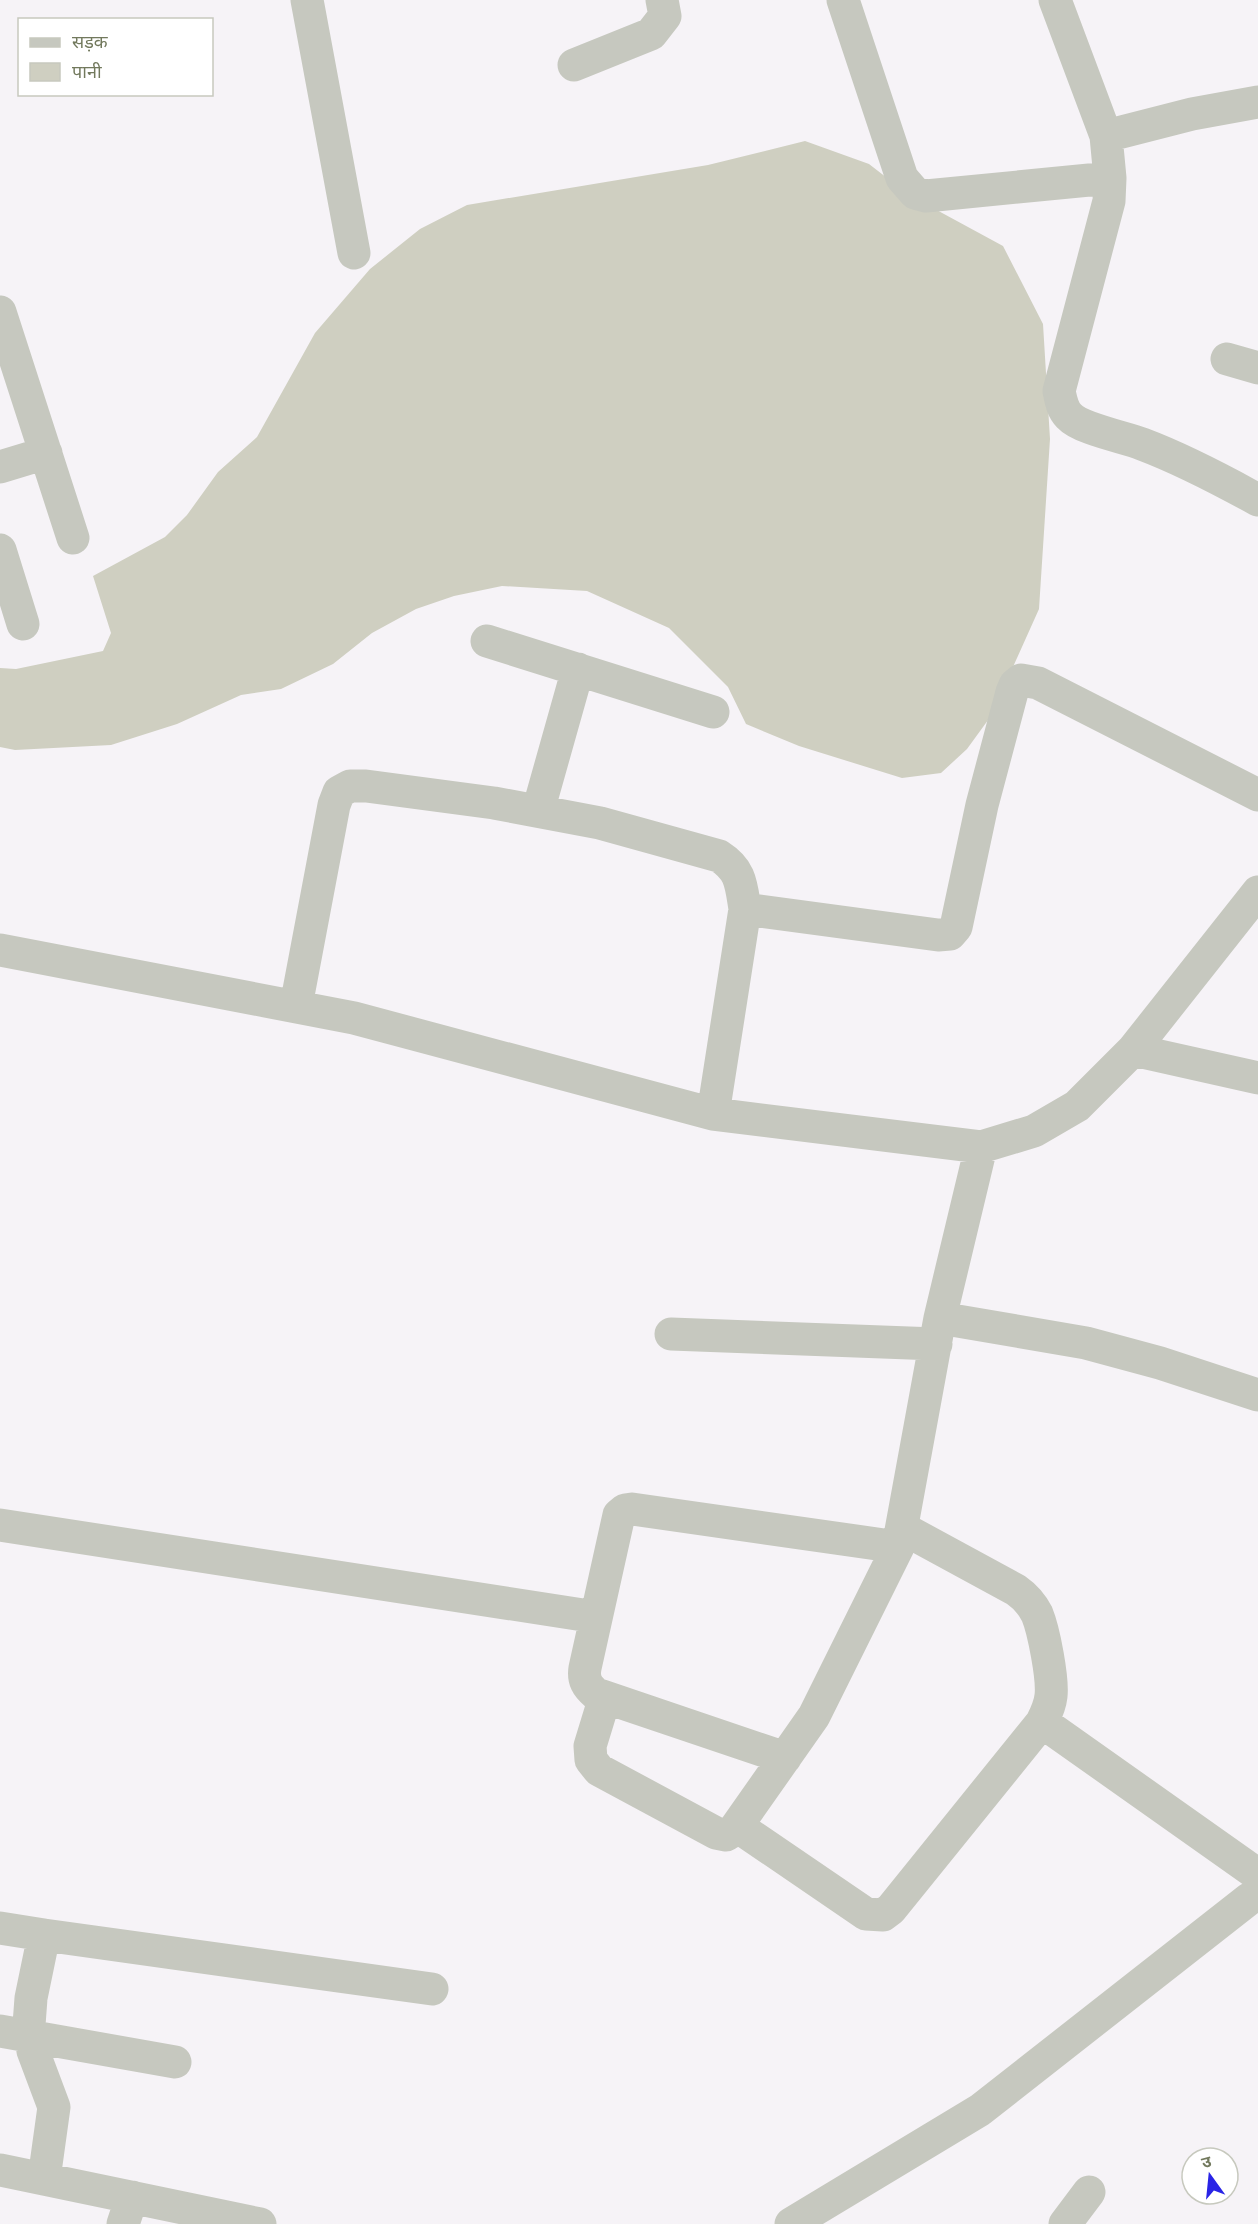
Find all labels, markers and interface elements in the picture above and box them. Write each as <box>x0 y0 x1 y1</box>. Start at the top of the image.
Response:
legend <box>18 18 213 96</box>
text: सड़क <box>72 31 109 52</box>
text: पानी <box>72 61 102 82</box>
north arrow <box>1180 2146 1240 2206</box>
text: उ <box>1199 2151 1214 2172</box>

